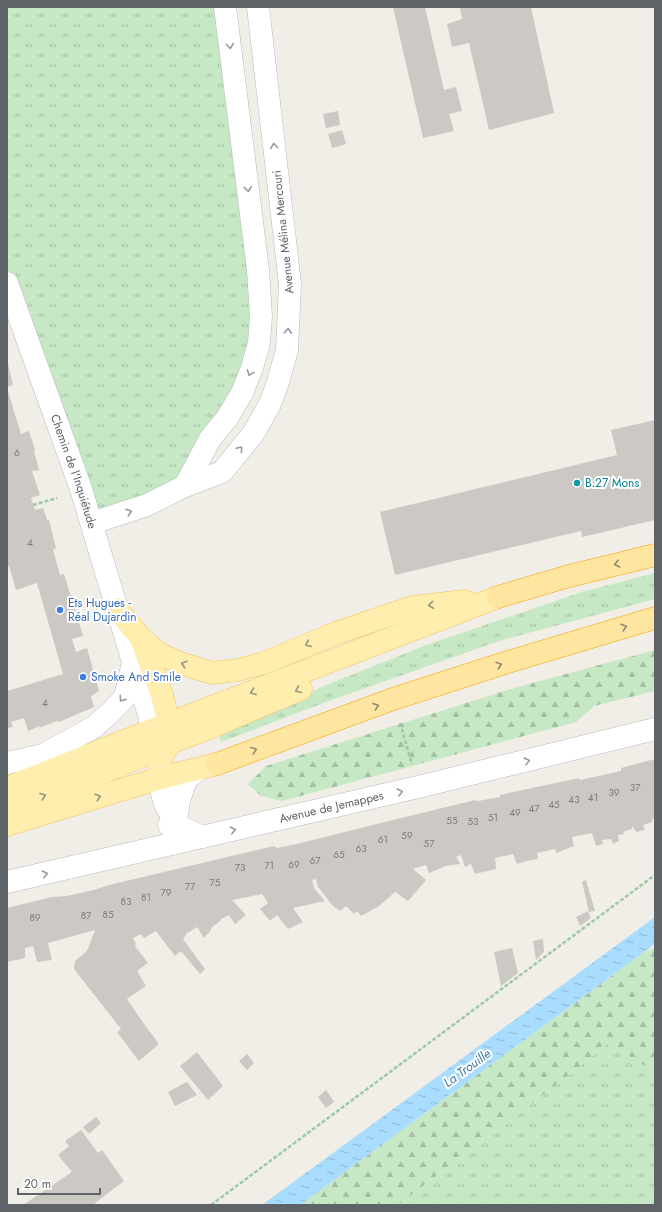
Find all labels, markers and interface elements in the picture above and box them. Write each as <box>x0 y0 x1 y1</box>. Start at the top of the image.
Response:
one-way arrow <box>225 43 234 49</box>
one-way arrow <box>270 143 279 149</box>
street label: Avenue Mélina Mercouri <box>268 169 298 295</box>
one-way arrow <box>243 186 252 192</box>
one-way arrow <box>284 328 292 334</box>
one-way arrow <box>247 369 255 376</box>
street label: Chemin de l'Inquiétude <box>46 412 101 531</box>
house number: 6 <box>14 445 20 460</box>
one-way arrow <box>236 447 243 454</box>
place label: B.27 Mons <box>585 474 639 492</box>
marker: B.27 Mons <box>572 478 582 488</box>
one-way arrow <box>126 508 133 517</box>
house number: 4 <box>27 535 33 550</box>
one-way arrow <box>614 560 620 568</box>
place label: Ets Hugues - Réal Dujardin <box>68 594 137 626</box>
one-way arrow <box>428 601 434 610</box>
marker: Ets Hugues - Réal Dujardin <box>55 605 65 615</box>
one-way arrow <box>620 623 627 632</box>
one-way arrow <box>305 640 312 648</box>
one-way arrow <box>181 661 188 669</box>
one-way arrow <box>495 661 502 669</box>
place label: Smoke And Smile <box>91 668 181 686</box>
marker: Smoke And Smile <box>78 672 88 682</box>
one-way arrow <box>294 685 302 693</box>
one-way arrow <box>249 688 256 696</box>
one-way arrow <box>120 694 127 701</box>
house number: 4 <box>42 695 48 710</box>
one-way arrow <box>372 702 379 710</box>
one-way arrow <box>250 747 257 755</box>
one-way arrow <box>524 757 530 765</box>
house number: 37 <box>630 780 641 795</box>
house number: 39 <box>608 785 620 800</box>
street label: Avenue de Jemappes <box>277 786 386 828</box>
one-way arrow <box>397 788 404 796</box>
house number: 41 <box>588 790 598 805</box>
house number: 43 <box>568 792 580 807</box>
one-way arrow <box>39 793 47 801</box>
one-way arrow <box>94 793 101 802</box>
house number: 45 <box>548 797 560 812</box>
house number: 47 <box>528 801 540 816</box>
house number: 49 <box>509 805 521 820</box>
house number: 51 <box>488 810 498 825</box>
house number: 55 <box>446 813 458 828</box>
house number: 53 <box>467 814 479 829</box>
one-way arrow <box>229 826 236 835</box>
house number: 59 <box>401 828 413 843</box>
house number: 61 <box>378 832 388 847</box>
house number: 57 <box>424 836 435 851</box>
house number: 63 <box>355 841 367 856</box>
house number: 65 <box>333 847 345 862</box>
house number: 67 <box>309 853 321 868</box>
house number: 69 <box>288 857 300 872</box>
house number: 71 <box>264 858 274 873</box>
house number: 73 <box>235 860 246 875</box>
one-way arrow <box>42 870 48 878</box>
house number: 75 <box>210 875 221 890</box>
house number: 77 <box>185 879 196 894</box>
house number: 79 <box>160 885 172 900</box>
house number: 81 <box>141 890 151 905</box>
house number: 83 <box>121 894 132 909</box>
house number: 85 <box>102 907 114 922</box>
house number: 87 <box>81 908 92 923</box>
house number: 89 <box>29 910 41 925</box>
water label: La Trouille <box>439 1044 495 1092</box>
scale bar <box>18 1170 100 1196</box>
text: 20 m <box>24 1175 51 1193</box>

